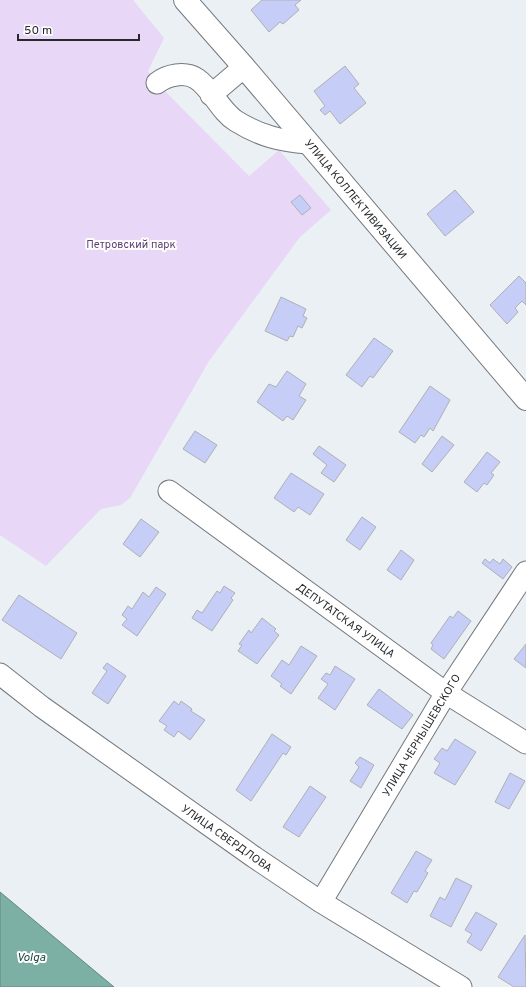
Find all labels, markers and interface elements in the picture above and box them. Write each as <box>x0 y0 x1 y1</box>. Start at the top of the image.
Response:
scale bar <box>18 16 139 42</box>
text: 50 m <box>24 23 52 39</box>
street label: УЛИЦА КОЛЛЕКТИВИЗАЦИИ <box>301 137 409 262</box>
park label: Петровский парк <box>86 238 176 252</box>
street label: ДЕПУТАТСКАЯ УЛИЦА <box>293 580 397 661</box>
street label: УЛИЦА ЧЕРНЫШЕВСКОГО <box>380 672 464 799</box>
street label: УЛИЦА СВЕРДЛОВА <box>178 802 275 875</box>
water label: Volga <box>17 950 46 966</box>

